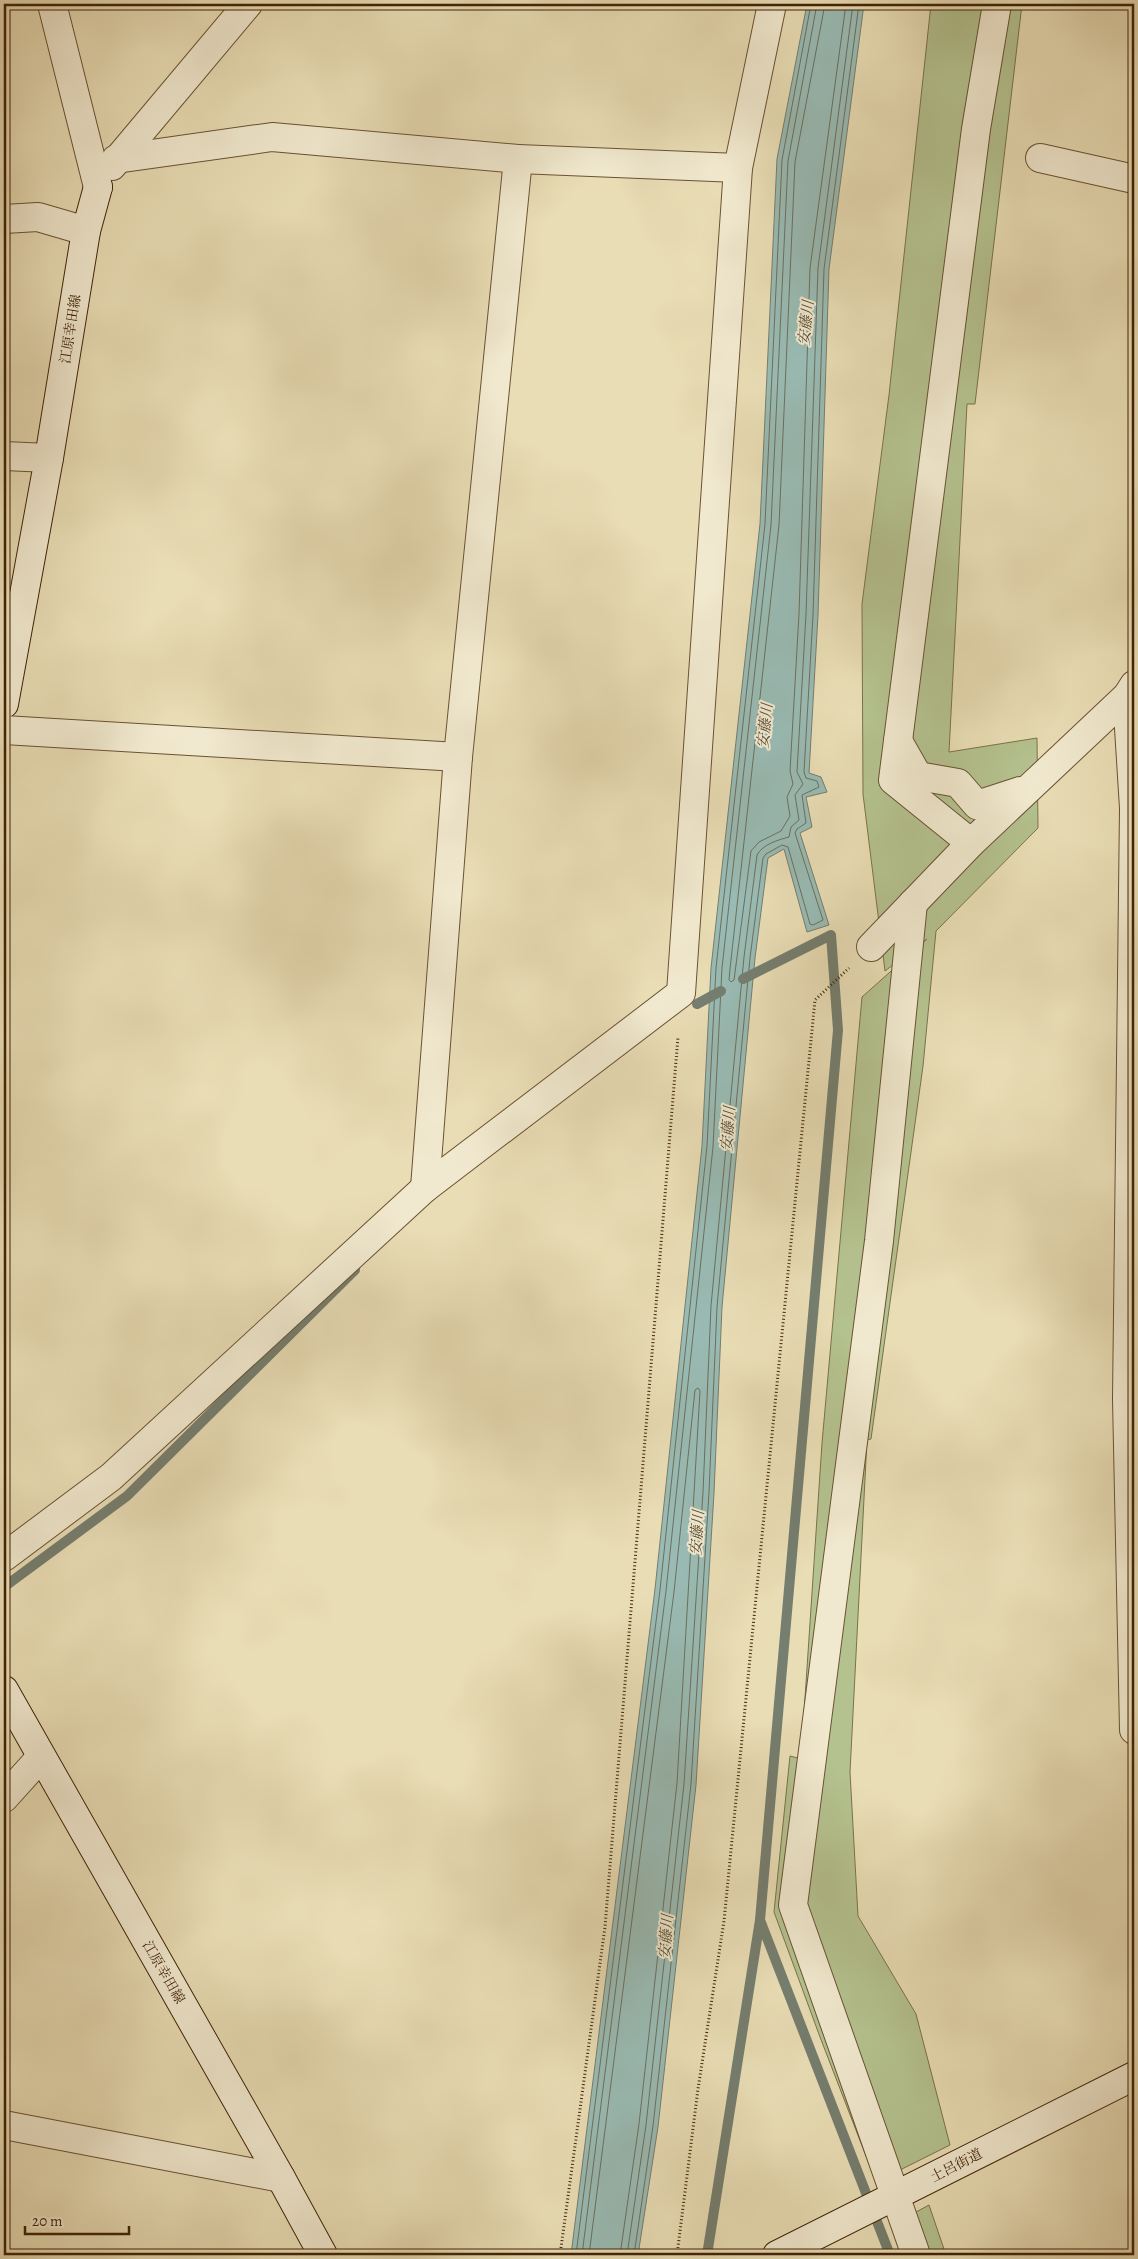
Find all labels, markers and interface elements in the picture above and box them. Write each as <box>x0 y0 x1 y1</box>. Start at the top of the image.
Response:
street label: 江原幸田線 <box>56 293 85 365</box>
water label: 安藤川 <box>794 298 819 346</box>
water label: 安藤川 <box>753 701 778 749</box>
water label: 安藤川 <box>716 1104 740 1152</box>
water label: 安藤川 <box>685 1508 709 1556</box>
water label: 安藤川 <box>654 1912 678 1960</box>
street label: 江原幸田線 <box>138 1937 189 2007</box>
street label: 土呂街道 <box>927 2144 985 2187</box>
scale bar <box>25 2204 129 2236</box>
text: 20 m <box>32 2211 63 2231</box>

